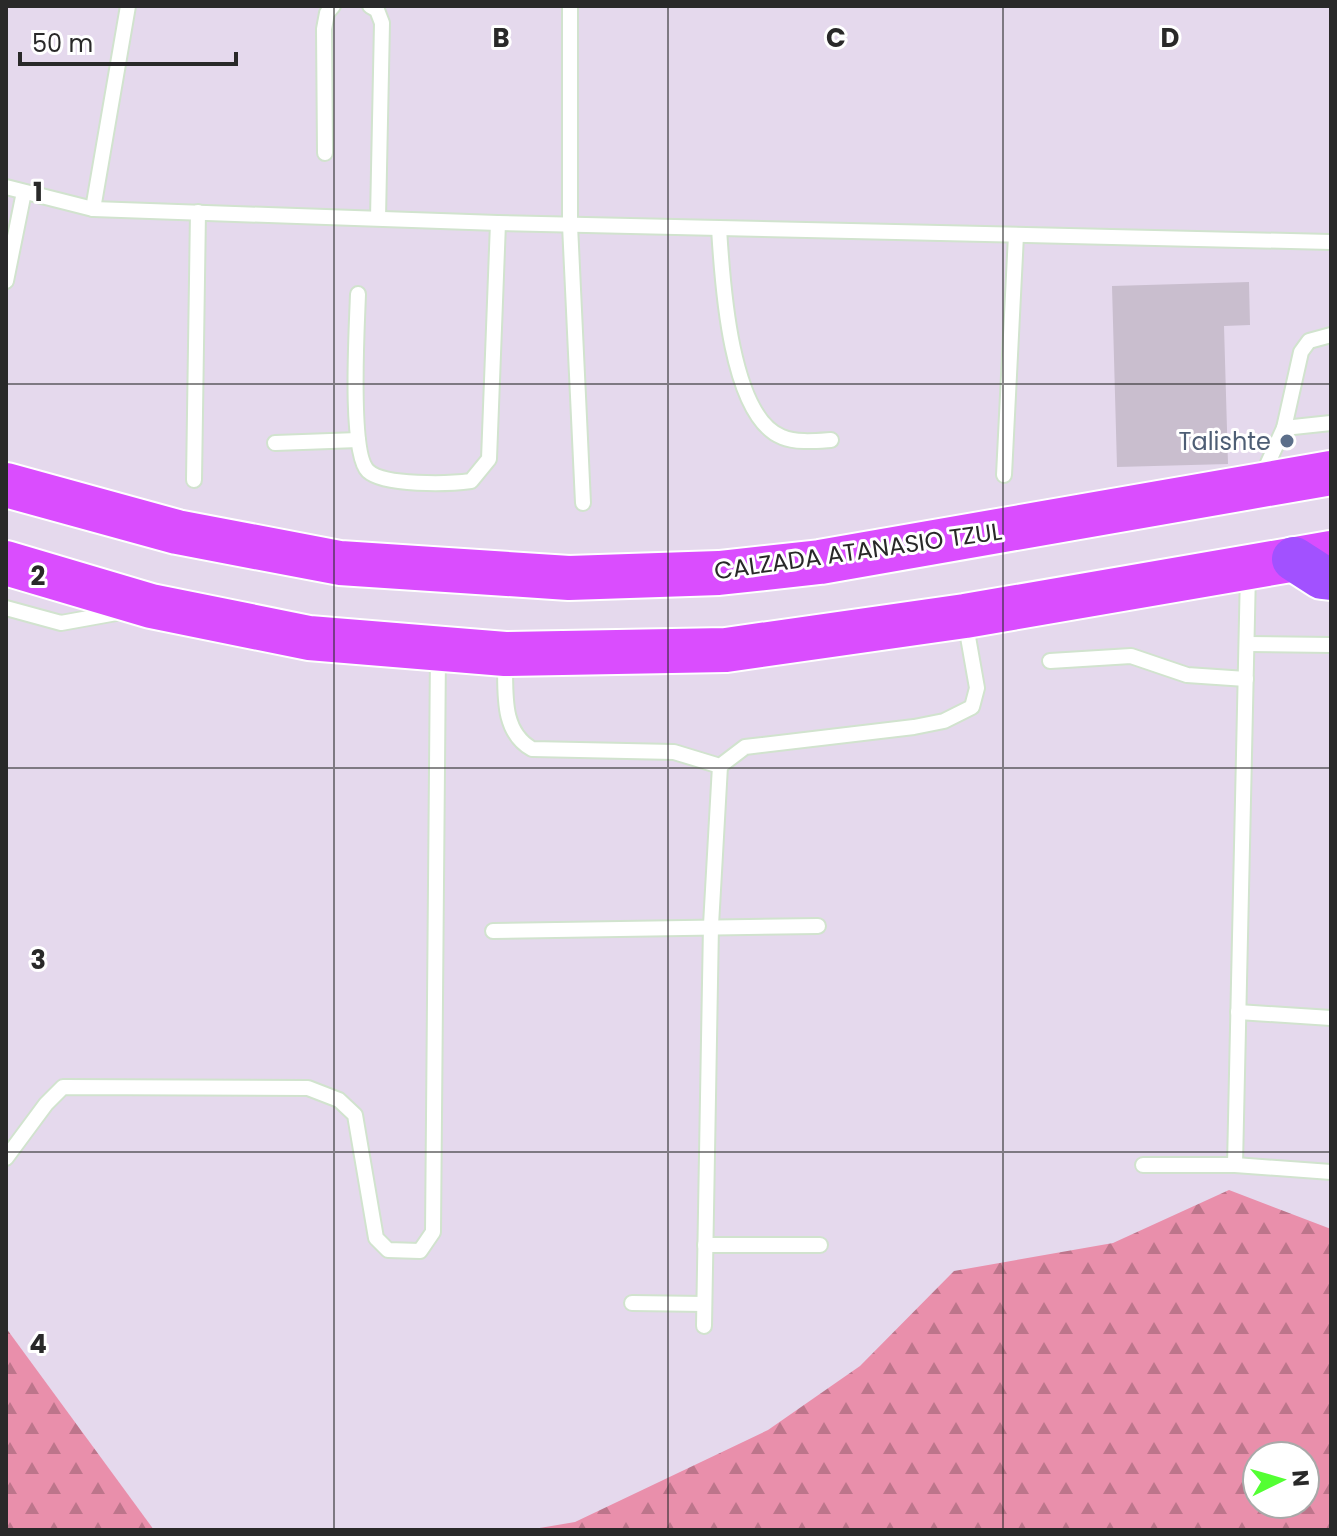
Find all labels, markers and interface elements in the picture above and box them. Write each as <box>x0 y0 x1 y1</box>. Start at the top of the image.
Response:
scale bar <box>20 16 236 66</box>
text: B <box>492 20 510 56</box>
text: C <box>826 20 846 56</box>
text: D <box>1161 20 1180 56</box>
text: 50 m <box>32 27 93 60</box>
text: 1 <box>33 174 43 210</box>
place label: Talishte <box>1178 425 1271 458</box>
marker: Talishte <box>1278 432 1296 450</box>
street label: CALZADA ATANASIO TZUL <box>712 514 1004 588</box>
text: 2 <box>31 558 46 594</box>
text: 3 <box>30 942 46 978</box>
text: 4 <box>29 1326 47 1362</box>
north arrow <box>1241 1440 1321 1520</box>
text: N <box>1284 1469 1317 1488</box>

